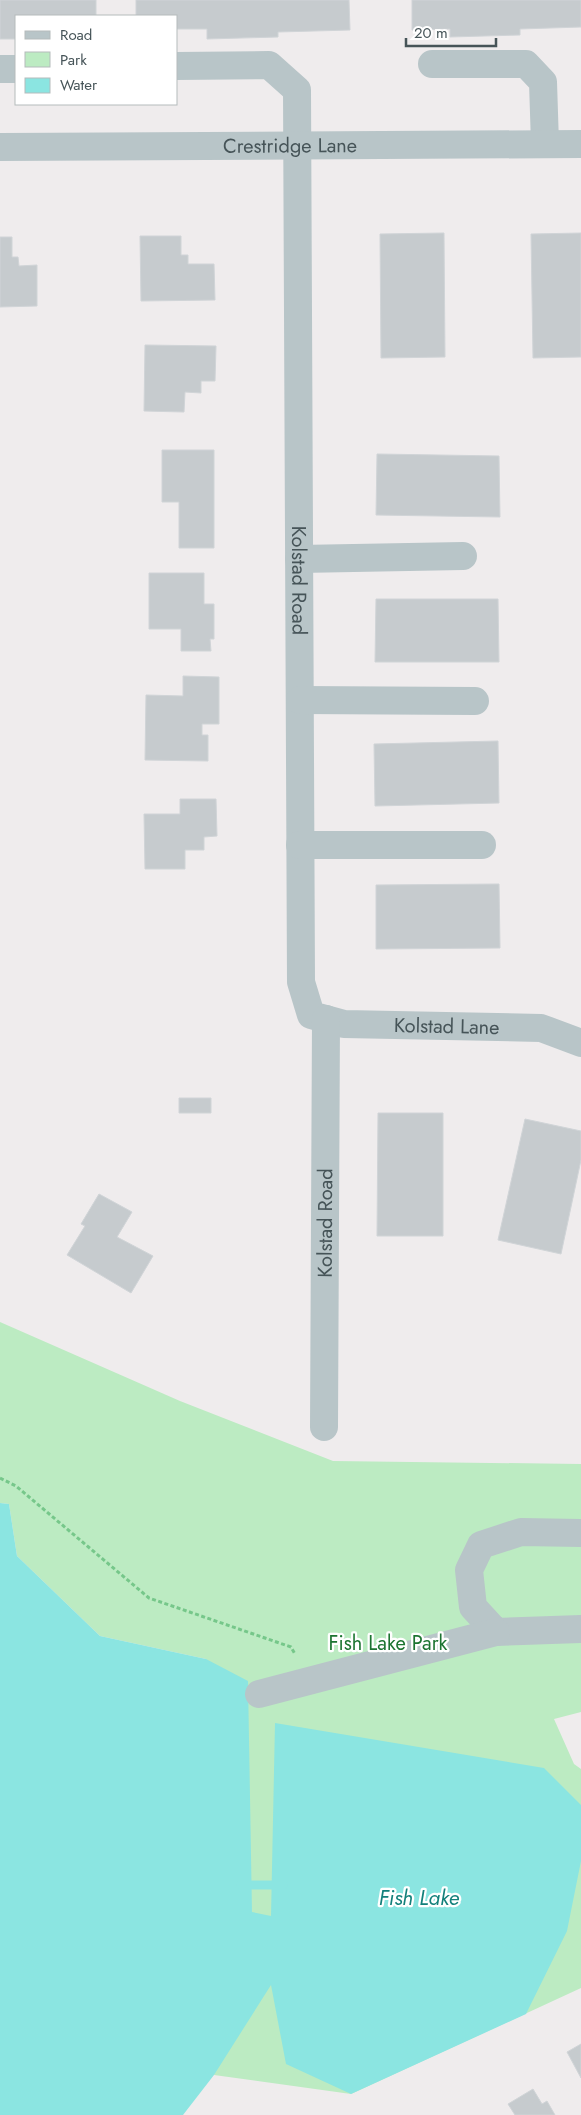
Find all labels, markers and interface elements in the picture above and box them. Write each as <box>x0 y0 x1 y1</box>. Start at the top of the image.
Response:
legend <box>15 15 178 105</box>
scale bar <box>406 15 496 47</box>
text: 20 m <box>414 22 448 44</box>
text: Road <box>60 24 92 46</box>
text: Park <box>60 49 87 71</box>
text: Water <box>60 74 98 96</box>
street label: Crestridge Lane <box>223 131 357 161</box>
street label: Kolstad Road <box>284 526 313 635</box>
street label: Kolstad Lane <box>394 1011 500 1042</box>
street label: Kolstad Road <box>311 1168 340 1278</box>
park label: Fish Lake Park <box>329 1629 448 1658</box>
water label: Fish Lake <box>379 1883 460 1913</box>

